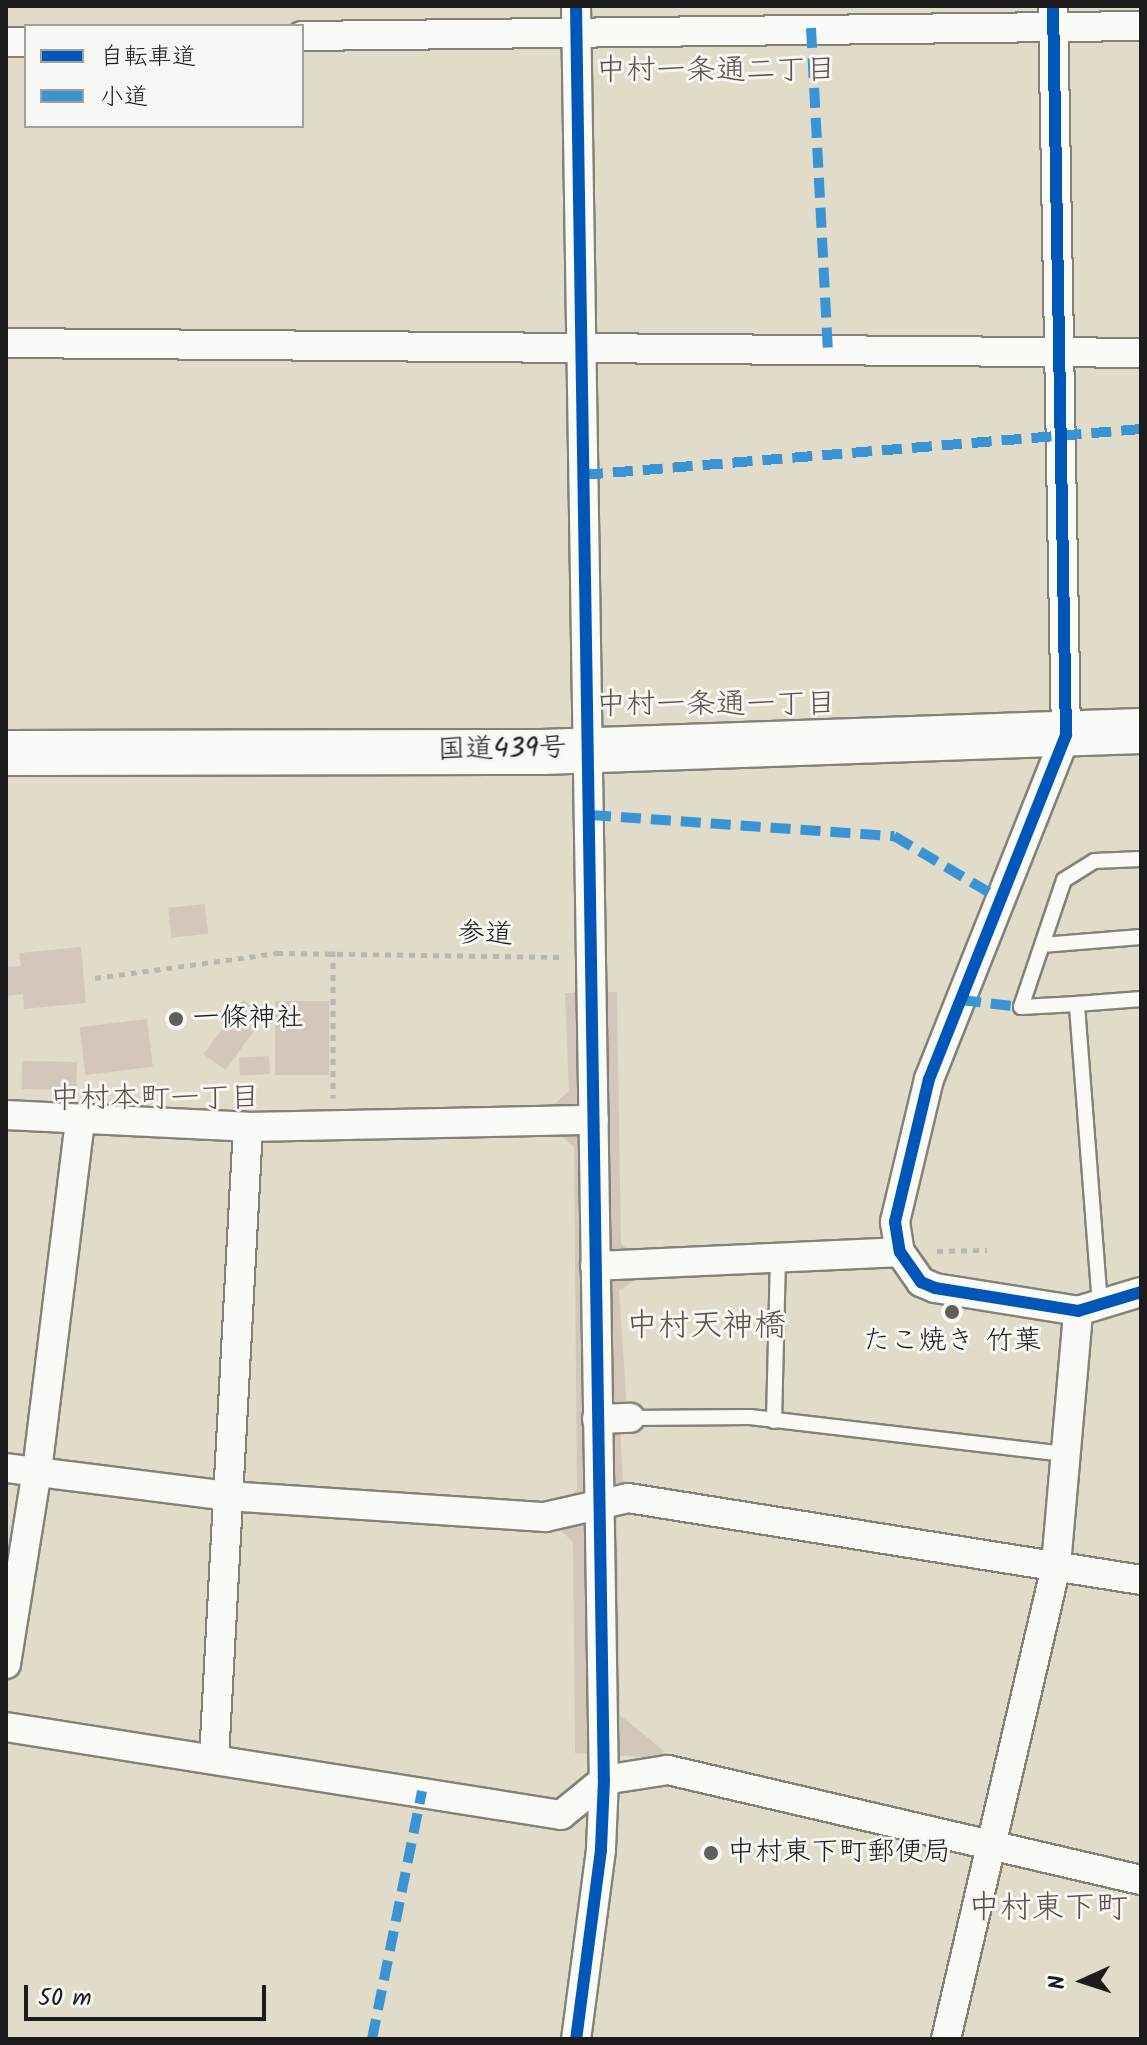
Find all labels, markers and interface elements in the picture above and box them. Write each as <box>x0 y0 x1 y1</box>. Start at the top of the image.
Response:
legend <box>24 24 304 128</box>
text: 自転車道 <box>100 38 196 77</box>
district label: 中村一条通二丁目 <box>596 53 836 89</box>
text: 小道 <box>100 78 148 117</box>
district label: 中村一条通一丁目 <box>596 687 836 723</box>
street label: 国道439号 <box>437 732 567 768</box>
street label: 参道 <box>456 917 514 953</box>
place label: 一條神社 <box>192 1002 304 1036</box>
marker: 一條神社 <box>167 1010 185 1028</box>
district label: 中村本町一丁目 <box>50 1081 260 1117</box>
marker: たこ焼き 竹葉 <box>943 1303 961 1321</box>
district label: 中村天神橋 <box>626 1308 786 1346</box>
place label: たこ焼き 竹葉 <box>862 1325 1042 1359</box>
place label: 中村東下町郵便局 <box>727 1836 951 1870</box>
marker: 中村東下町郵便局 <box>702 1844 720 1862</box>
district label: 中村東下町 <box>968 1890 1128 1928</box>
north arrow <box>1043 1941 1123 2021</box>
scale bar <box>28 1969 270 2019</box>
text: N <box>1041 1974 1076 1990</box>
text: 50 m <box>38 1979 92 2018</box>

